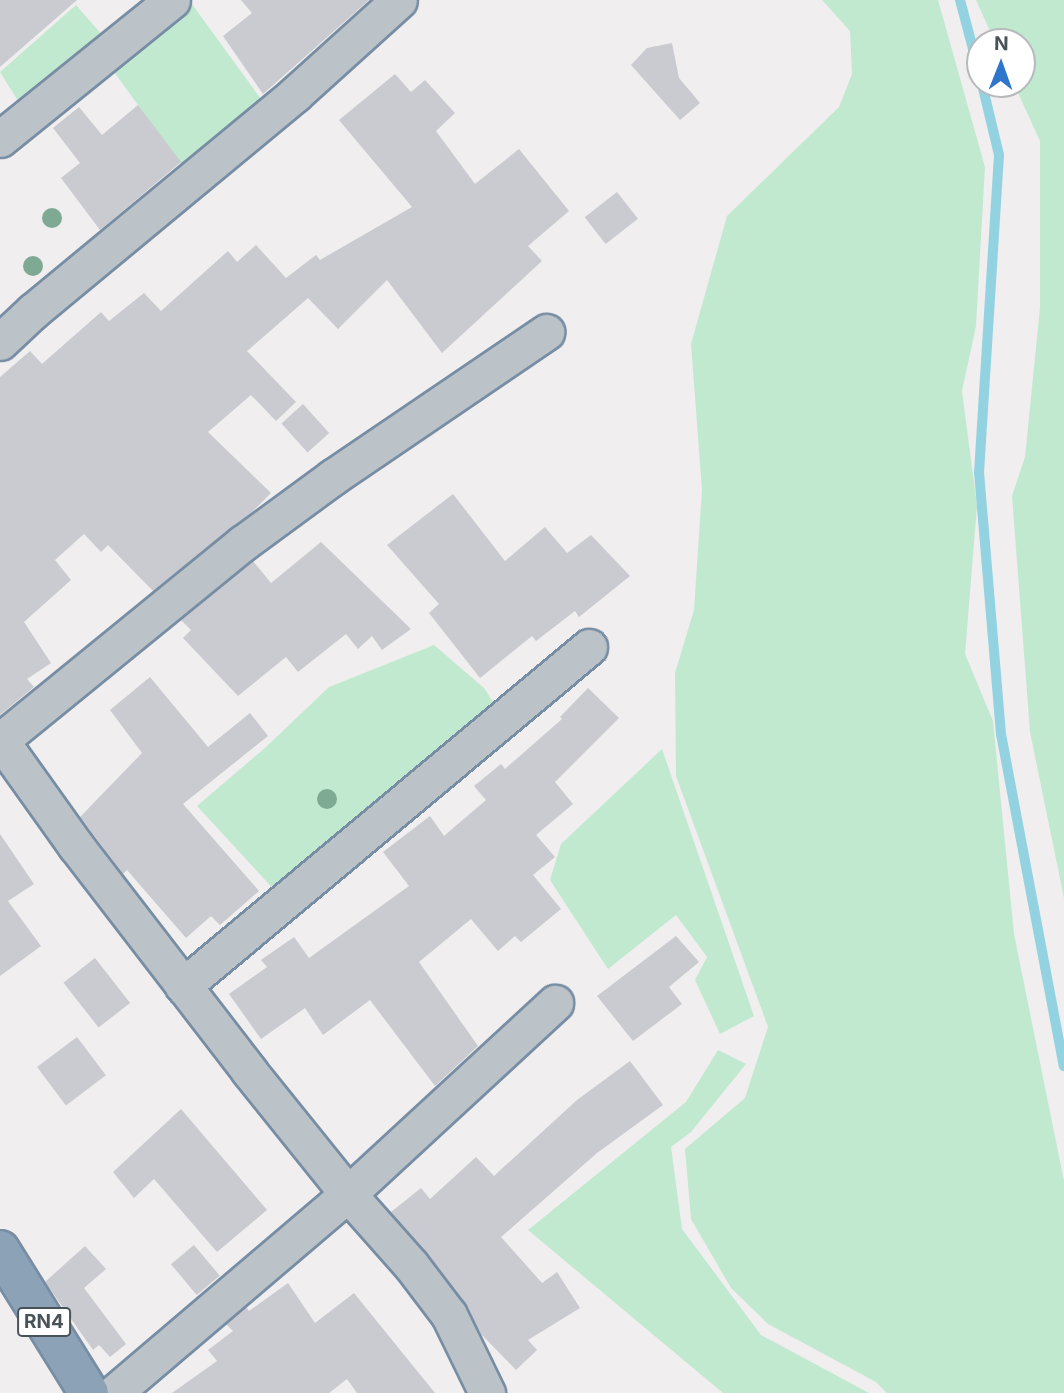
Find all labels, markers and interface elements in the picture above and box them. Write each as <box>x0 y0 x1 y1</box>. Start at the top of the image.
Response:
north arrow <box>966 28 1036 98</box>
text: N <box>994 32 1009 55</box>
road number: RN4 <box>16 1306 72 1338</box>

